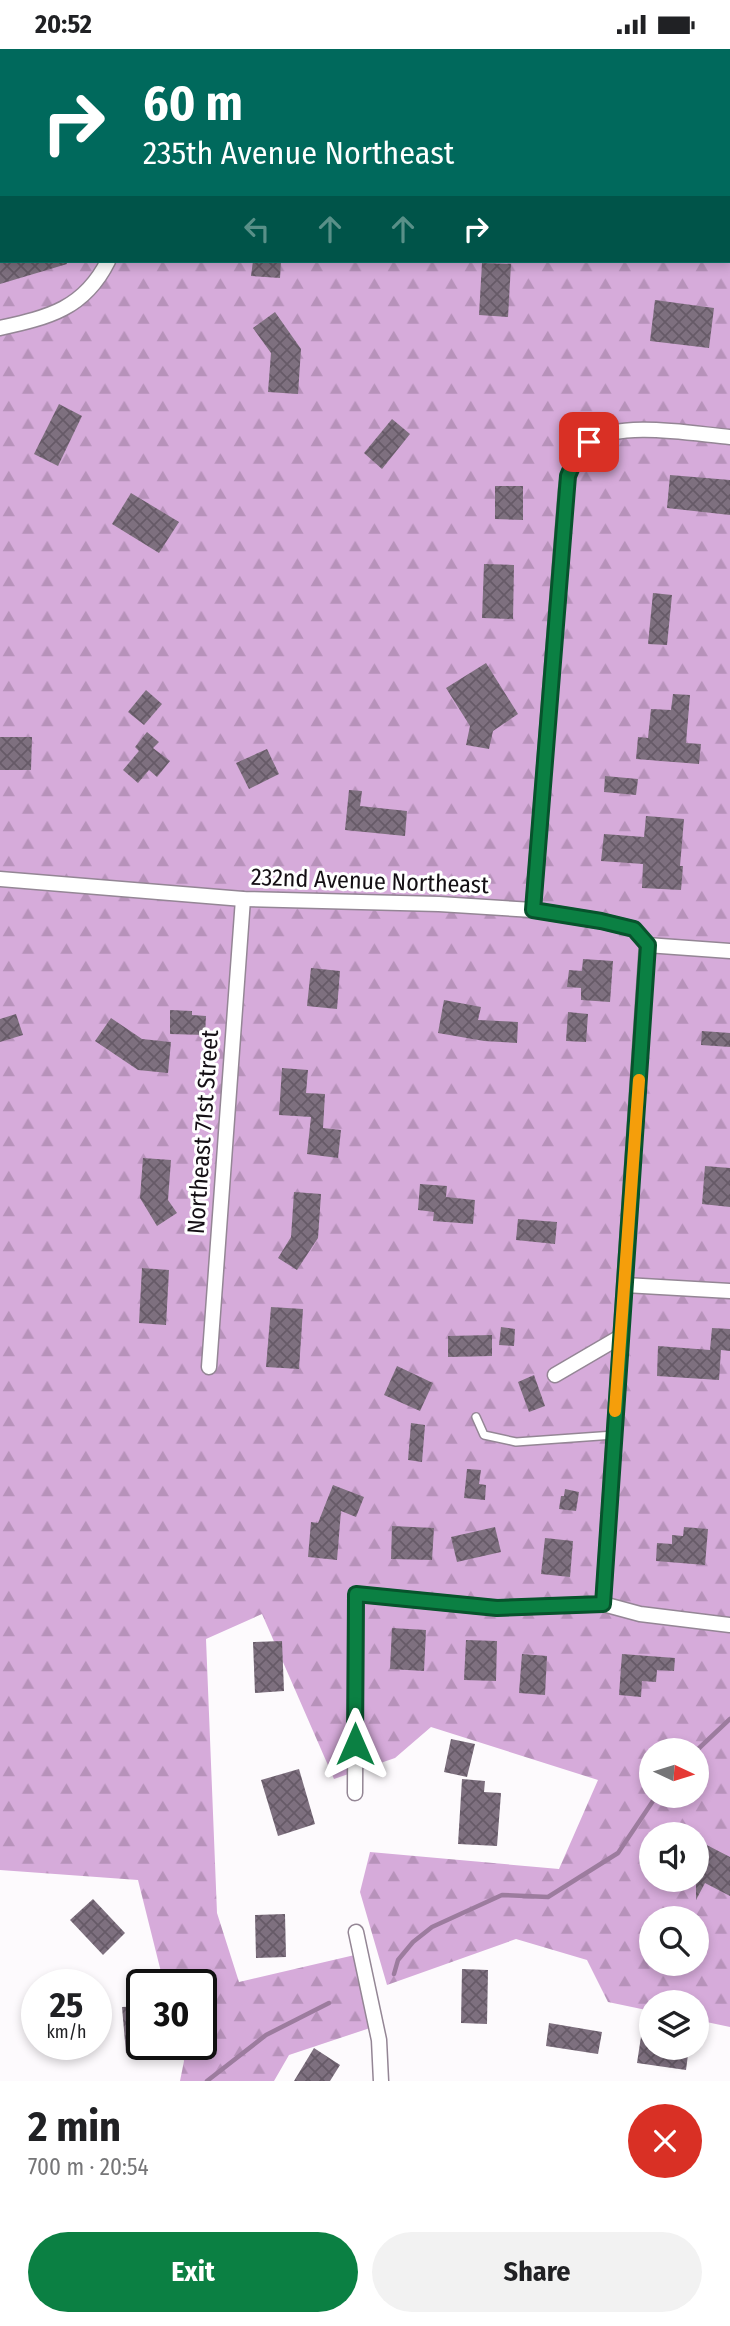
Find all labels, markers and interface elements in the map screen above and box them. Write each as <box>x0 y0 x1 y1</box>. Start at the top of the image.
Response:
text: 20:52 <box>35 9 92 40</box>
text: 60 m <box>143 74 243 133</box>
icon: right <box>28 77 119 168</box>
text: 235th Avenue Northeast <box>143 134 454 172</box>
icon: left <box>238 210 276 248</box>
icon: ahead <box>311 210 349 248</box>
icon: ahead <box>384 210 422 248</box>
icon: right <box>457 210 495 248</box>
pin <box>559 412 619 472</box>
icon: arrive <box>570 423 608 461</box>
street label: 232nd Avenue Northeast <box>251 863 490 899</box>
street label: Northeast 71st Street <box>182 1029 224 1235</box>
position arrow <box>318 1707 392 1781</box>
north arrow <box>639 1738 709 1808</box>
map controls <box>639 1738 709 2060</box>
button: sound <box>639 1822 709 1892</box>
button: search <box>639 1906 709 1976</box>
speed limit sign: 30 <box>126 1969 217 2060</box>
text: 25 <box>50 1984 83 2026</box>
button: layers <box>639 1990 709 2060</box>
text: km/h <box>46 2021 87 2043</box>
text: 2 min <box>28 2102 121 2152</box>
button: close <box>628 2104 702 2178</box>
text: 700 m · 20:54 <box>28 2153 149 2181</box>
button: Exit <box>28 2232 358 2312</box>
button: Share <box>372 2232 702 2312</box>

